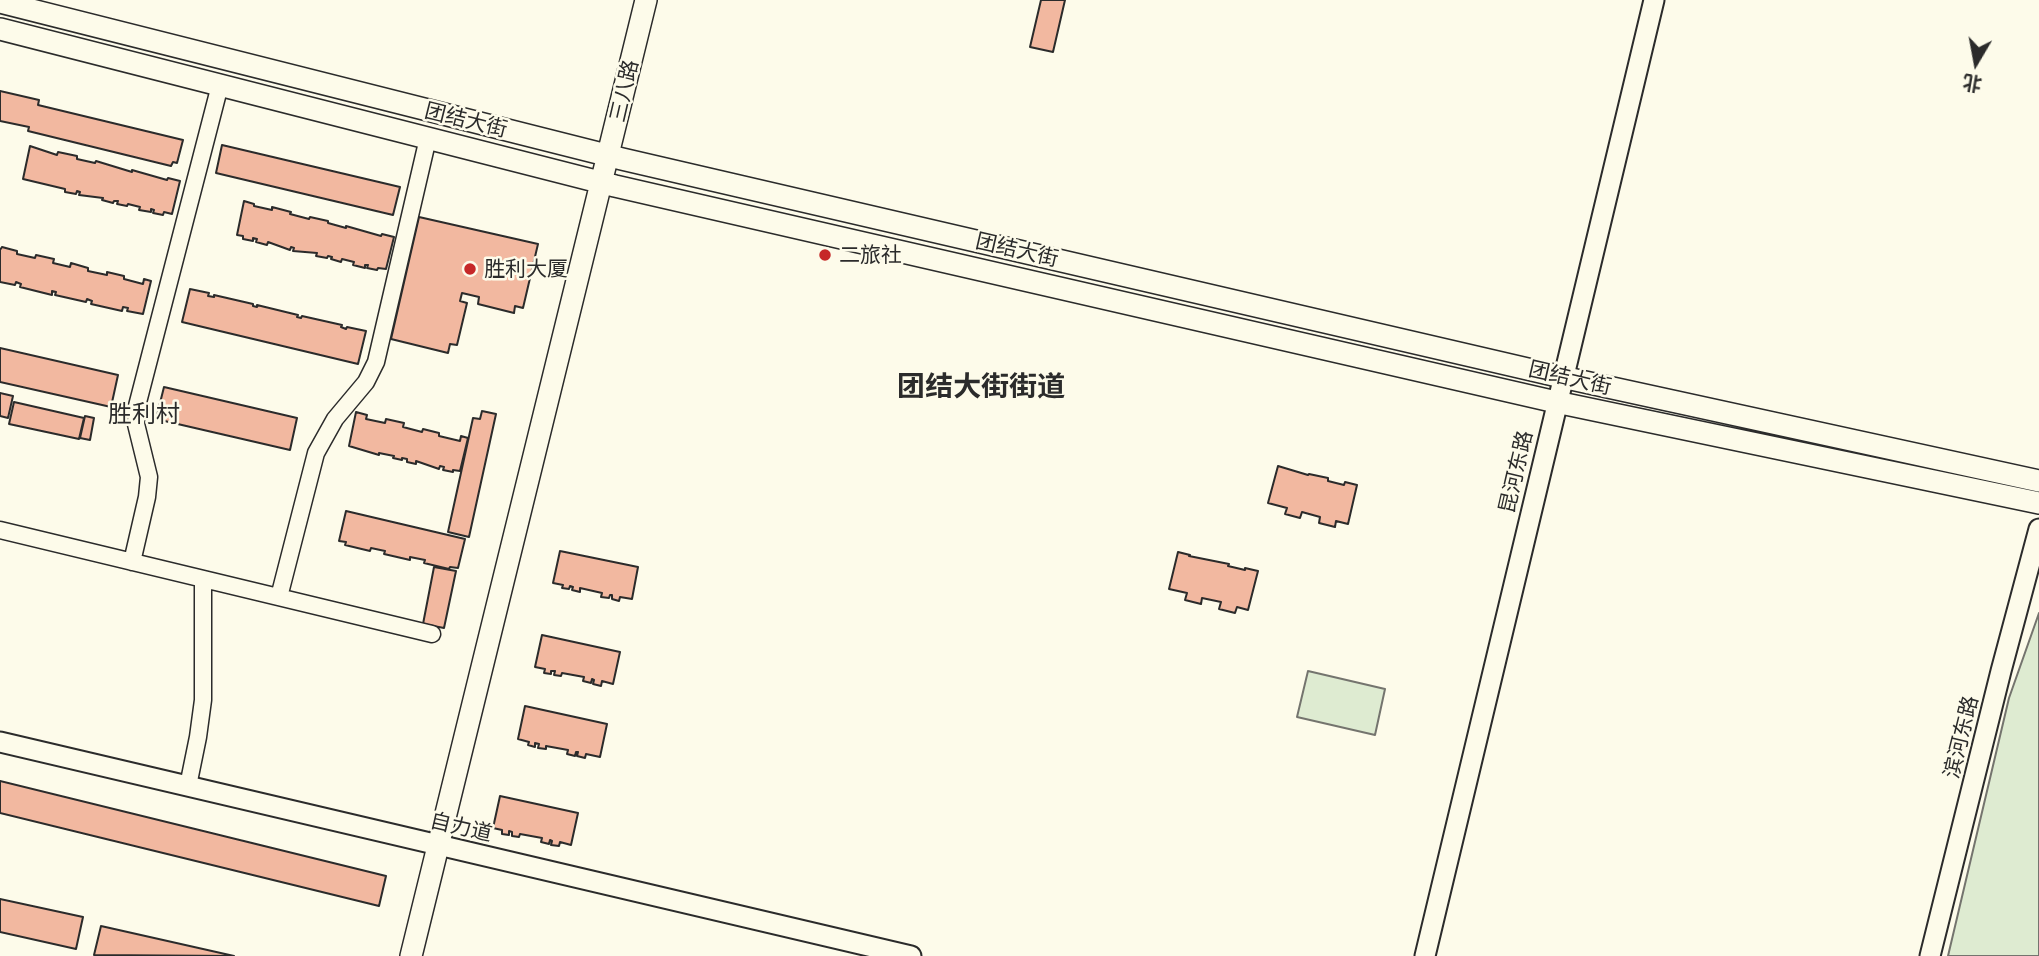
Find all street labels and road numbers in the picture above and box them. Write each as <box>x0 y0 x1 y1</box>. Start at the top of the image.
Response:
street label: 三八路 <box>605 57 643 125</box>
street label: 团结大街 <box>422 98 510 142</box>
street label: 团结大街 <box>973 228 1061 272</box>
street label: 团结大街 <box>1526 356 1614 400</box>
street label: 昆河东路 <box>1494 428 1538 516</box>
street label: 滨河东路 <box>1939 693 1983 781</box>
street label: 自力道 <box>427 808 495 846</box>

